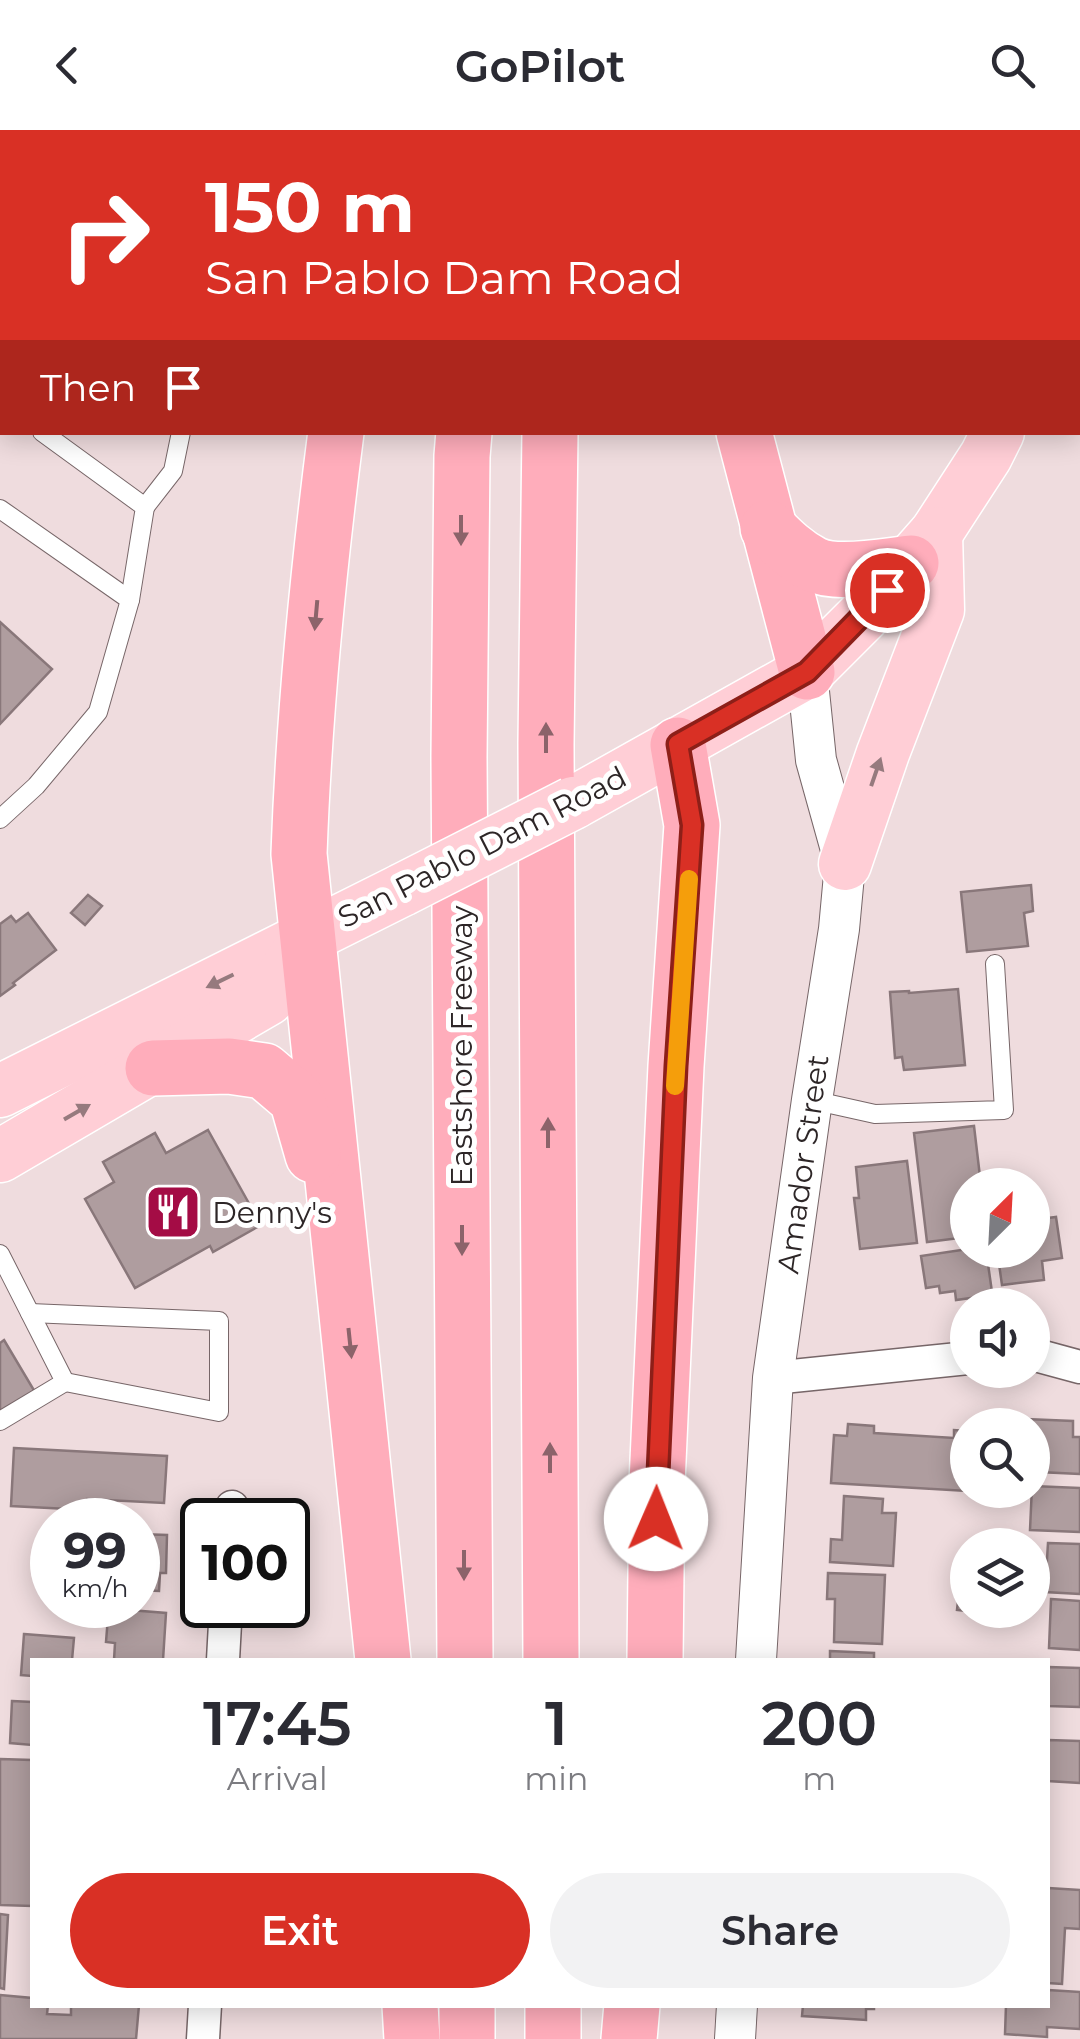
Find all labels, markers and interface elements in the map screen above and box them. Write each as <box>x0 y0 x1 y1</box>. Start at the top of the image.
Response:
icon: back <box>40 38 95 93</box>
text: GoPilot <box>455 38 625 93</box>
icon: search <box>985 38 1040 93</box>
text: 150 m <box>205 164 415 250</box>
icon: right <box>40 170 170 300</box>
text: San Pablo Dam Road <box>205 250 683 305</box>
icon: arrive <box>156 360 211 415</box>
text: Then <box>40 364 136 411</box>
one-way arrow <box>453 514 469 546</box>
pin <box>845 548 930 633</box>
icon: arrive <box>860 563 915 618</box>
one-way arrow <box>308 600 324 632</box>
one-way arrow <box>538 721 554 753</box>
one-way arrow <box>870 756 885 786</box>
street label: San Pablo Dam Road <box>332 758 632 936</box>
street label: Eastshore Freeway <box>443 905 480 1187</box>
one-way arrow <box>205 972 234 989</box>
street label: Amador Street <box>769 1052 837 1276</box>
one-way arrow <box>62 1104 91 1121</box>
one-way arrow <box>540 1116 556 1148</box>
north arrow <box>950 1168 1050 1268</box>
map controls <box>950 1168 1050 1628</box>
restaurant icon: Denny's <box>143 1182 203 1242</box>
place label: Denny's <box>212 1194 332 1231</box>
one-way arrow <box>454 1224 470 1256</box>
button: sound <box>950 1288 1050 1388</box>
one-way arrow <box>342 1328 358 1360</box>
button: search <box>950 1408 1050 1508</box>
one-way arrow <box>542 1441 558 1473</box>
position arrow <box>604 1467 708 1571</box>
speed limit sign: 100 <box>180 1498 310 1628</box>
text: 99 <box>63 1520 127 1581</box>
button: layers <box>950 1528 1050 1628</box>
one-way arrow <box>456 1549 472 1581</box>
text: km/h <box>62 1573 128 1603</box>
text: 17:45 <box>203 1687 351 1760</box>
text: 1 <box>545 1687 568 1760</box>
text: 200 <box>761 1687 877 1760</box>
text: Arrival <box>227 1759 328 1798</box>
text: min <box>524 1759 589 1798</box>
text: m <box>802 1759 836 1798</box>
button: Exit <box>70 1873 530 1988</box>
button: Share <box>550 1873 1010 1988</box>

